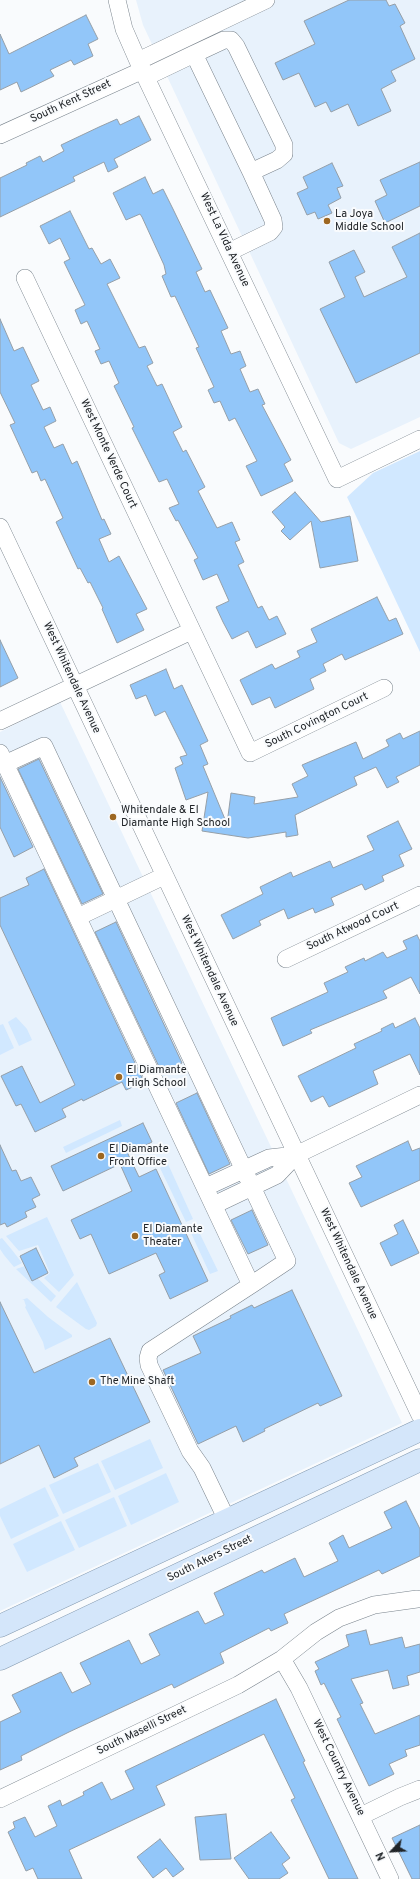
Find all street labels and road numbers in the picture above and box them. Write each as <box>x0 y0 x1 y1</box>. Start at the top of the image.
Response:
street label: South Kent Street <box>29 78 113 126</box>
street label: West La Vida Avenue <box>196 191 252 289</box>
street label: West Monte Verde Court <box>77 397 139 511</box>
street label: West Whitendale Avenue <box>39 620 103 736</box>
street label: South Covington Court <box>263 690 371 752</box>
street label: South Atwood Court <box>305 900 401 954</box>
street label: West Whitendale Avenue <box>177 913 241 1029</box>
street label: West Whitendale Avenue <box>316 1206 380 1322</box>
street label: South Akers Street <box>165 1533 255 1585</box>
street label: South Maselli Street <box>95 1704 189 1758</box>
street label: West Country Avenue <box>309 1718 367 1818</box>

